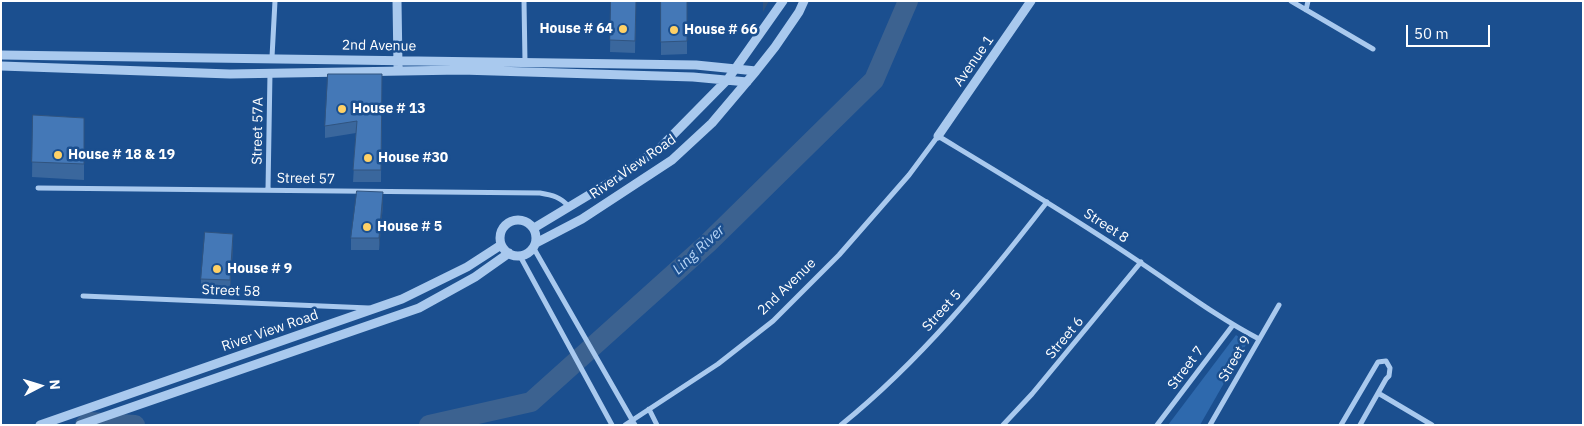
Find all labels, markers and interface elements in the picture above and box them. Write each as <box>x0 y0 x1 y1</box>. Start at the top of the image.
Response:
scale bar <box>1409 15 1493 47</box>
place label: House # 64 <box>539 21 613 37</box>
place label: House # 66 <box>684 22 758 38</box>
marker: House # 64 <box>617 23 629 35</box>
marker: House # 66 <box>668 24 680 36</box>
text: 50 m <box>1414 24 1449 43</box>
street label: Avenue 1 <box>950 32 998 90</box>
street label: 2nd Avenue <box>342 37 416 55</box>
street label: Street 57A <box>249 97 267 165</box>
place label: House # 13 <box>352 101 426 117</box>
marker: House # 13 <box>336 103 348 115</box>
street label: River View Road <box>587 131 679 203</box>
place label: House # 18 & 19 <box>68 147 175 163</box>
marker: House # 18 & 19 <box>52 149 64 161</box>
place label: House #30 <box>378 150 448 166</box>
marker: House #30 <box>362 152 374 164</box>
street label: Street 57 <box>277 170 335 188</box>
street label: Street 8 <box>1080 205 1132 247</box>
place label: House # 5 <box>377 219 442 235</box>
marker: House # 5 <box>361 221 373 233</box>
water label: Ling River <box>669 221 729 279</box>
street label: 2nd Avenue <box>754 255 820 319</box>
place label: House # 9 <box>227 261 292 277</box>
marker: House # 9 <box>211 263 223 275</box>
street label: Street 58 <box>201 282 261 300</box>
street label: Street 5 <box>919 287 965 335</box>
street label: River View Road <box>219 307 321 355</box>
street label: Street 6 <box>1042 313 1088 363</box>
street label: Street 9 <box>1215 333 1255 385</box>
street label: Street 7 <box>1164 343 1208 393</box>
north arrow <box>15 361 65 411</box>
text: N <box>46 379 64 391</box>

